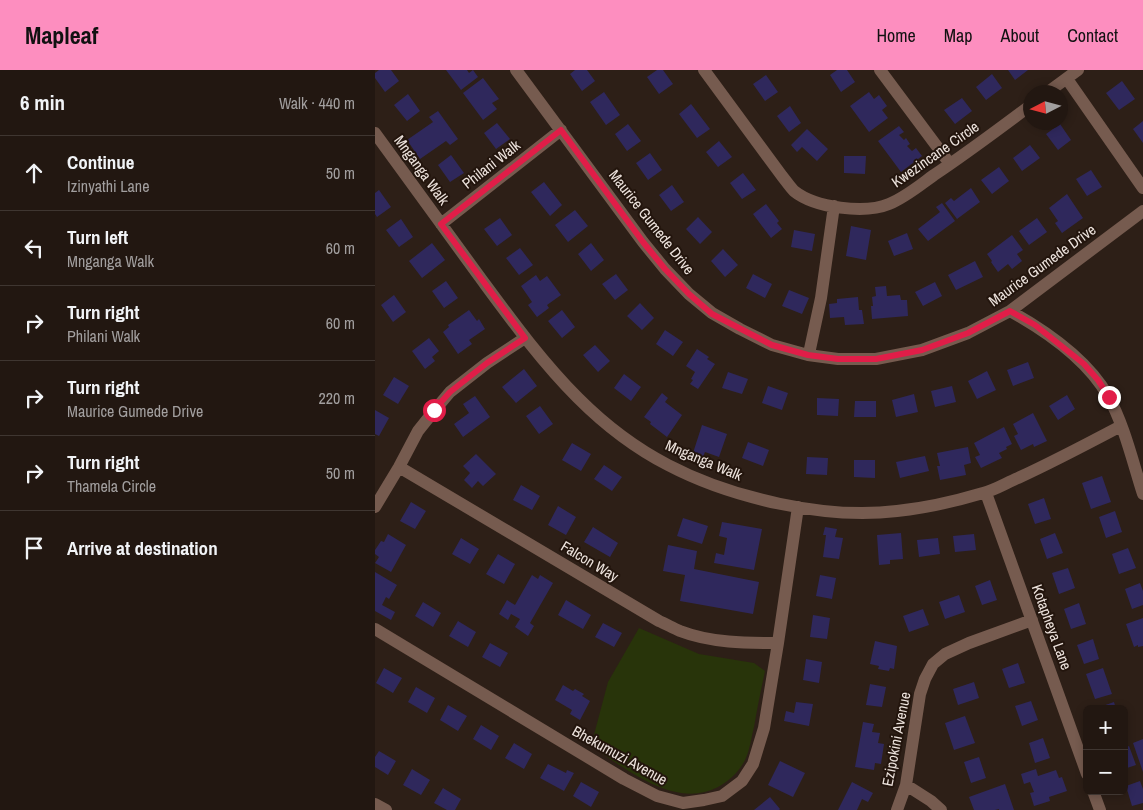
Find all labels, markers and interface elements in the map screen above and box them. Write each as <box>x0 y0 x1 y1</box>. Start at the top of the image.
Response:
text: Mapleaf <box>25 19 98 51</box>
text: Home <box>876 23 916 48</box>
text: Map <box>944 23 973 48</box>
text: About <box>1001 23 1039 48</box>
text: Contact <box>1067 23 1118 48</box>
north arrow <box>1023 85 1068 130</box>
text: 6 min <box>20 88 65 117</box>
text: Walk · 440 m <box>279 92 355 114</box>
street label: Kwezincane Circle <box>887 116 983 192</box>
street label: Mnganga Walk <box>390 131 455 210</box>
street label: Philani Walk <box>458 134 525 193</box>
text: Continue <box>67 149 135 175</box>
icon: ahead <box>20 159 48 187</box>
text: 50 m <box>326 162 355 184</box>
street label: Maurice Gumede Drive <box>604 165 700 279</box>
text: Izinyathi Lane <box>67 175 149 197</box>
street label: Maurice Gumede Drive <box>984 219 1100 311</box>
text: Turn left <box>67 224 128 250</box>
icon: left <box>20 234 48 262</box>
text: 60 m <box>326 237 355 259</box>
text: Mnganga Walk <box>67 250 154 272</box>
text: Turn right <box>67 299 139 325</box>
icon: right <box>20 309 48 337</box>
text: 60 m <box>326 312 355 334</box>
text: Philani Walk <box>67 325 140 347</box>
text: Turn right <box>67 374 139 400</box>
icon: right <box>20 384 48 412</box>
route end <box>1098 386 1121 409</box>
text: 220 m <box>319 387 355 409</box>
route start <box>423 399 446 422</box>
text: Maurice Gumede Drive <box>67 400 203 422</box>
street label: Mnganga Walk <box>662 434 746 486</box>
text: Turn right <box>67 449 139 475</box>
icon: right <box>20 459 48 487</box>
text: 50 m <box>326 462 355 484</box>
text: Thamela Circle <box>67 475 156 497</box>
icon: arrive <box>20 534 48 562</box>
text: Arrive at destination <box>67 535 218 561</box>
street label: Falcon Way <box>557 536 624 587</box>
street label: Kotapheya Lane <box>1027 581 1077 673</box>
street label: Ezipokini Avenue <box>877 690 915 788</box>
map controls <box>1083 705 1128 795</box>
button: + <box>1083 705 1128 750</box>
street label: Bhekumuzi Avenue <box>569 720 671 790</box>
button: − <box>1083 750 1128 795</box>

